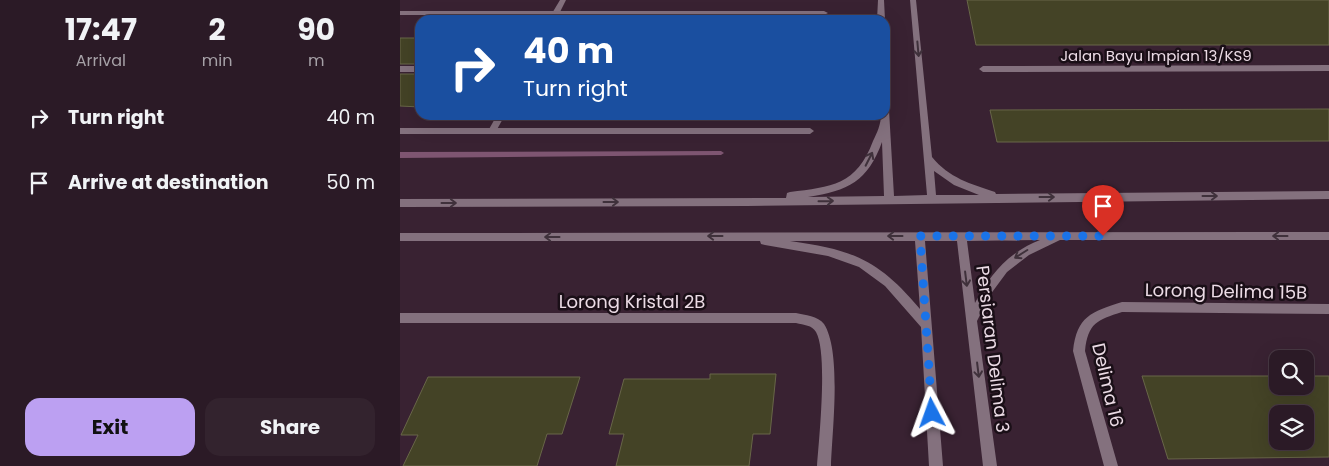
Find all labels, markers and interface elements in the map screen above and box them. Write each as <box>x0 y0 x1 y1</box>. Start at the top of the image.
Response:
text: 17:47 <box>65 8 137 51</box>
text: 2 <box>209 8 226 51</box>
text: 90 <box>297 8 335 51</box>
text: 40 m <box>523 26 614 75</box>
icon: right <box>440 35 505 100</box>
one-way arrow <box>913 40 923 56</box>
street label: Jalan Bayu Impian 13/KS9 <box>1060 45 1252 66</box>
text: Arrival <box>76 49 126 72</box>
text: min <box>202 49 232 72</box>
text: m <box>308 49 324 72</box>
text: Turn right <box>523 73 628 104</box>
icon: right <box>25 104 53 132</box>
text: Turn right <box>68 104 164 131</box>
text: 40 m <box>326 104 375 131</box>
one-way arrow <box>865 152 874 167</box>
icon: arrive <box>25 169 53 197</box>
text: Arrive at destination <box>68 169 269 196</box>
text: 50 m <box>326 169 375 196</box>
pin <box>1082 185 1124 236</box>
one-way arrow <box>1202 191 1218 201</box>
one-way arrow <box>1039 192 1055 202</box>
icon: arrive <box>1089 192 1117 220</box>
one-way arrow <box>818 196 834 206</box>
one-way arrow <box>440 198 456 208</box>
one-way arrow <box>603 198 619 207</box>
one-way arrow <box>707 231 723 241</box>
one-way arrow <box>887 231 903 241</box>
one-way arrow <box>1273 231 1289 241</box>
one-way arrow <box>544 232 560 242</box>
one-way arrow <box>1014 249 1028 259</box>
street label: Persiaran Delima 3 <box>970 264 1016 434</box>
one-way arrow <box>962 271 972 287</box>
street label: Lorong Delima 15B <box>1145 277 1307 305</box>
street label: Lorong Kristal 2B <box>559 289 705 314</box>
street label: Delima 16 <box>1086 341 1130 429</box>
map controls <box>1269 350 1314 450</box>
button: search <box>1269 350 1314 395</box>
one-way arrow <box>973 362 983 378</box>
position arrow <box>905 386 957 438</box>
button: Exit <box>25 398 195 456</box>
button: Share <box>205 398 375 456</box>
button: layers <box>1269 405 1314 450</box>

